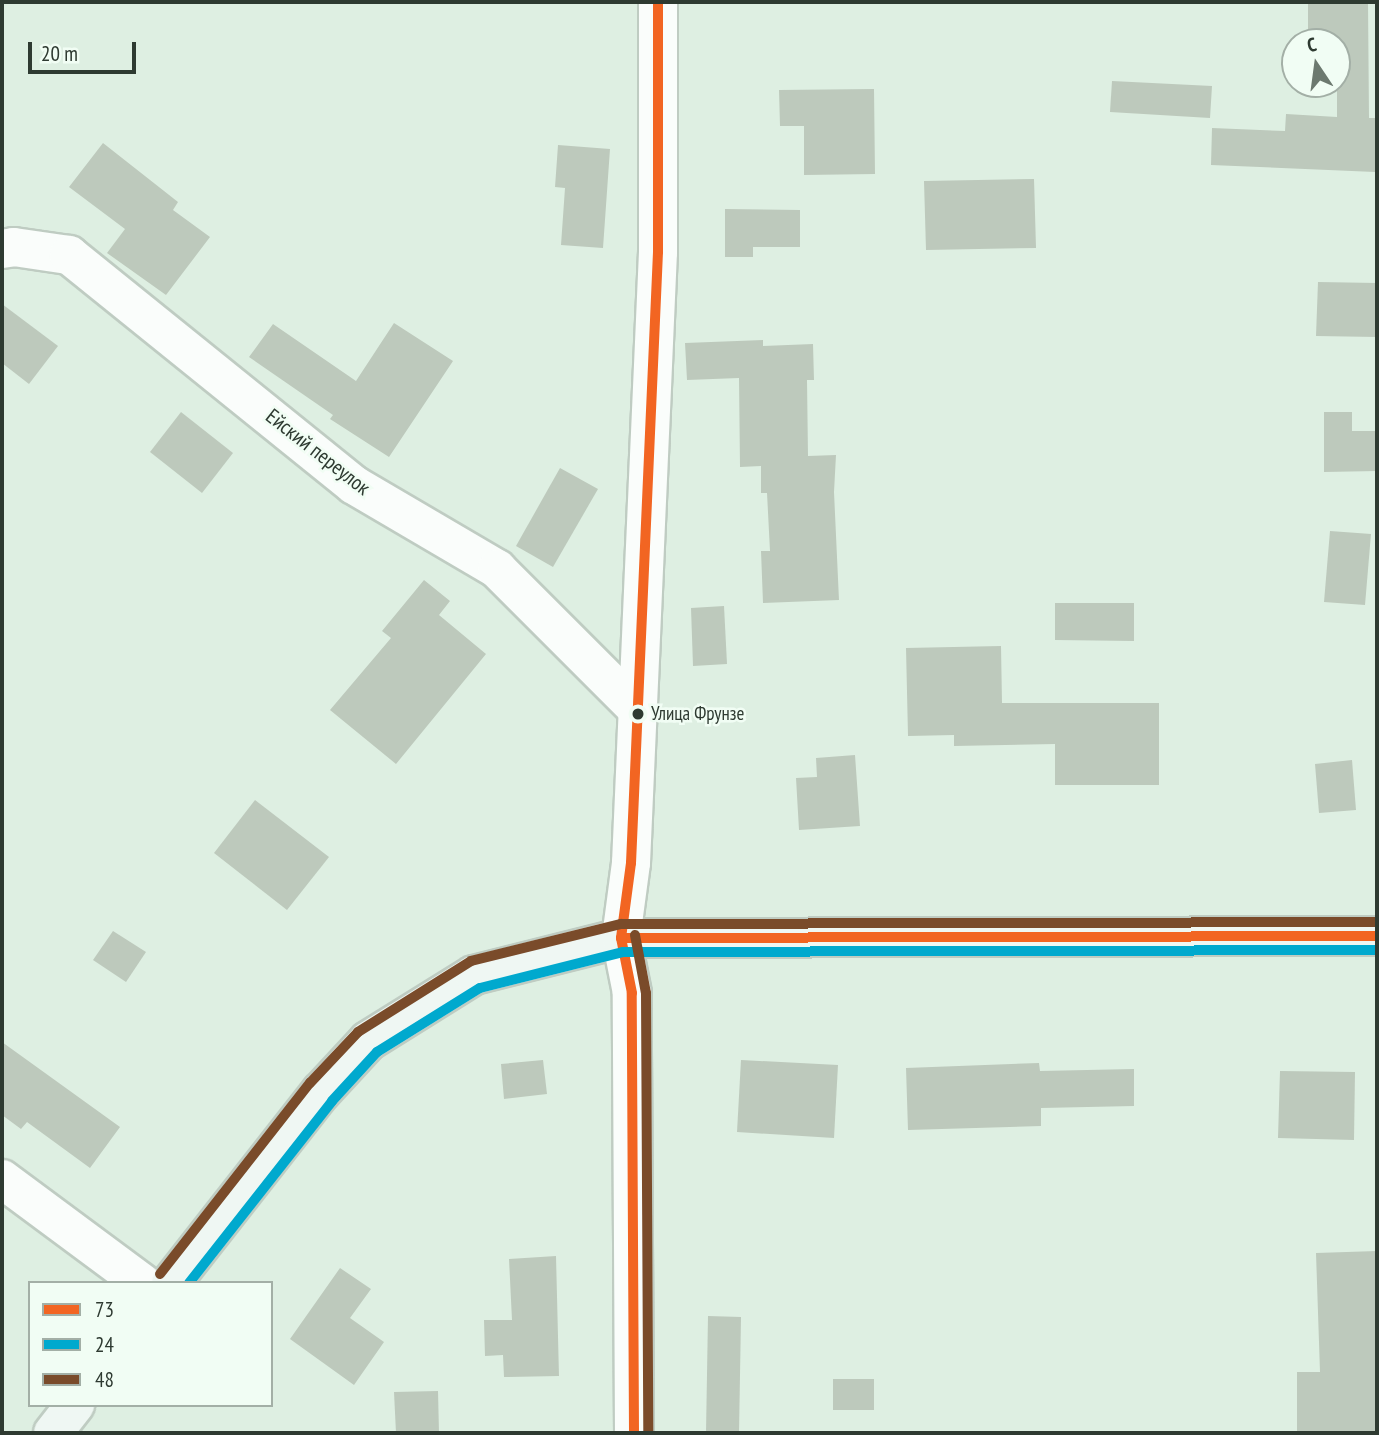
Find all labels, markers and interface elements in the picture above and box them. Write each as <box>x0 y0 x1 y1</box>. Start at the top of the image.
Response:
scale bar <box>32 28 140 72</box>
north arrow <box>1281 28 1351 98</box>
text: С <box>1305 32 1319 57</box>
text: 20 m <box>41 40 78 67</box>
street label: Ейский переулок <box>261 403 375 501</box>
place label: Улица Фрунзе <box>651 703 744 725</box>
marker: Улица Фрунзе <box>631 707 645 721</box>
legend <box>28 1281 273 1407</box>
text: 73 <box>95 1296 114 1323</box>
text: 24 <box>95 1331 114 1358</box>
text: 48 <box>95 1366 114 1393</box>

